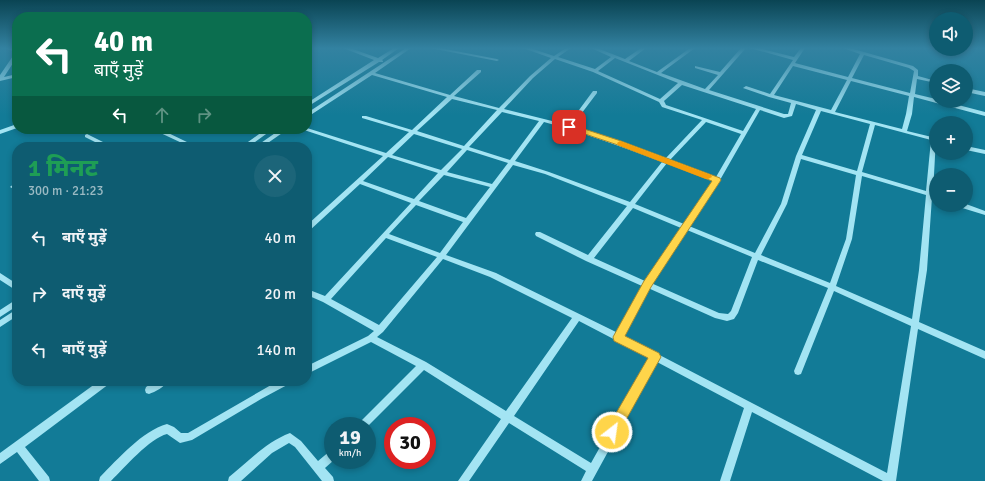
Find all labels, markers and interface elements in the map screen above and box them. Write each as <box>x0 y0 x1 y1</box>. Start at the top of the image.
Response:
map controls <box>929 12 973 212</box>
button: sound <box>929 12 973 56</box>
text: 40 m <box>94 25 153 59</box>
icon: left <box>28 28 80 80</box>
text: बाएँ मुड़ें <box>94 59 143 81</box>
button: layers <box>929 64 973 108</box>
icon: left <box>109 104 131 126</box>
icon: ahead <box>151 104 173 126</box>
icon: right <box>193 104 215 126</box>
pin <box>552 110 586 144</box>
icon: arrive <box>558 116 580 138</box>
button: + <box>929 116 973 160</box>
text: 1 मिनट <box>28 153 98 183</box>
button: close <box>254 155 296 197</box>
button: − <box>929 168 973 212</box>
text: 300 m · 21:23 <box>28 183 104 199</box>
icon: left <box>28 227 50 249</box>
text: बाएँ मुड़ें <box>62 228 106 246</box>
text: 40 m <box>265 229 296 247</box>
icon: right <box>28 283 50 305</box>
text: दाएँ मुड़ें <box>62 284 106 302</box>
text: 20 m <box>265 285 296 303</box>
icon: left <box>28 339 50 361</box>
text: बाएँ मुड़ें <box>62 340 106 358</box>
text: 140 m <box>256 341 296 359</box>
position arrow <box>591 411 633 453</box>
speed limit sign: 30 <box>384 417 436 469</box>
text: 19 <box>339 425 361 450</box>
text: km/h <box>339 447 361 459</box>

